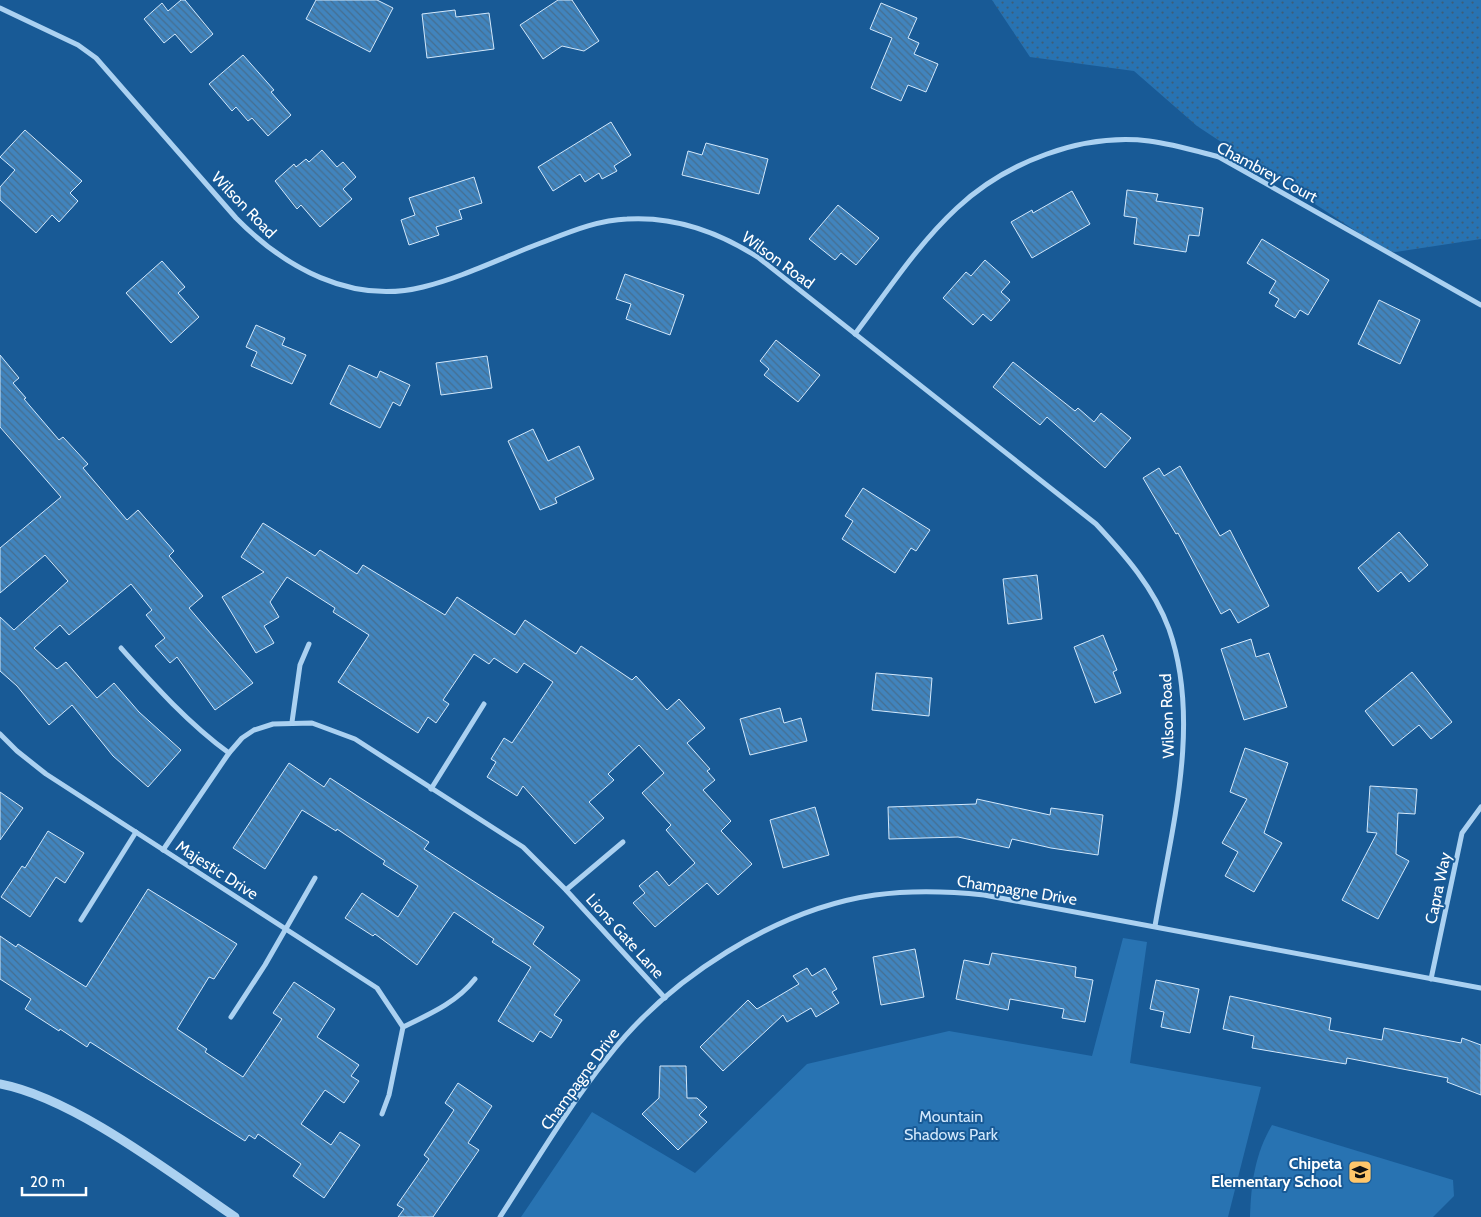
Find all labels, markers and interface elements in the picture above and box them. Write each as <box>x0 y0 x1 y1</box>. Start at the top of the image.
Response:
street label: Chambrey Court <box>1214 138 1321 207</box>
street label: Wilson Road <box>208 168 280 242</box>
street label: Wilson Road <box>738 227 818 293</box>
street label: Wilson Road <box>1156 673 1178 759</box>
street label: Majestic Drive <box>172 836 262 904</box>
street label: Capra Way <box>1421 851 1455 925</box>
street label: Champagne Drive <box>956 871 1078 909</box>
street label: Lions Gate Lane <box>582 890 668 982</box>
street label: Champagne Drive <box>537 1024 623 1134</box>
park label: Mountain Shadows Park <box>904 1107 999 1144</box>
place label: Chipeta Elementary School <box>1211 1154 1342 1191</box>
school or university icon: Chipeta Elementary School <box>1347 1159 1373 1185</box>
scale bar <box>22 1164 86 1196</box>
text: 20 m <box>30 1173 65 1191</box>

